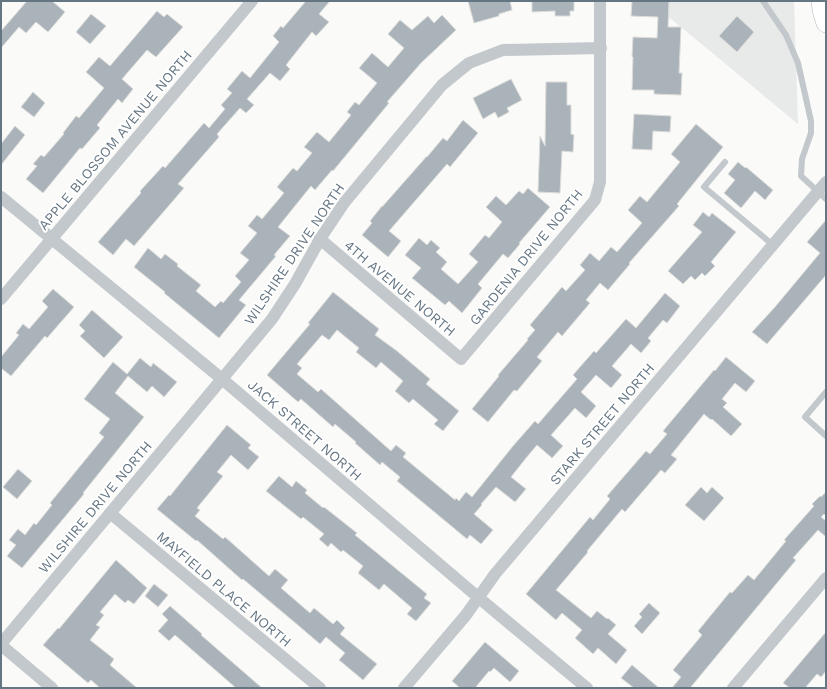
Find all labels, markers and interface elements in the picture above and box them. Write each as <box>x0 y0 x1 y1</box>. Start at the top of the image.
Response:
street label: APPLE BLOSSOM AVENUE NORTH <box>35 47 195 233</box>
street label: WILSHIRE DRIVE NORTH <box>241 180 347 328</box>
street label: GARDENIA DRIVE NORTH <box>466 186 586 328</box>
street label: 4TH AVENUE NORTH <box>341 237 459 339</box>
street label: STARK STREET NORTH <box>546 360 658 488</box>
street label: JACK STREET NORTH <box>245 376 365 484</box>
street label: WILSHIRE DRIVE NORTH <box>35 438 155 576</box>
street label: MAYFIELD PLACE NORTH <box>154 528 294 650</box>

